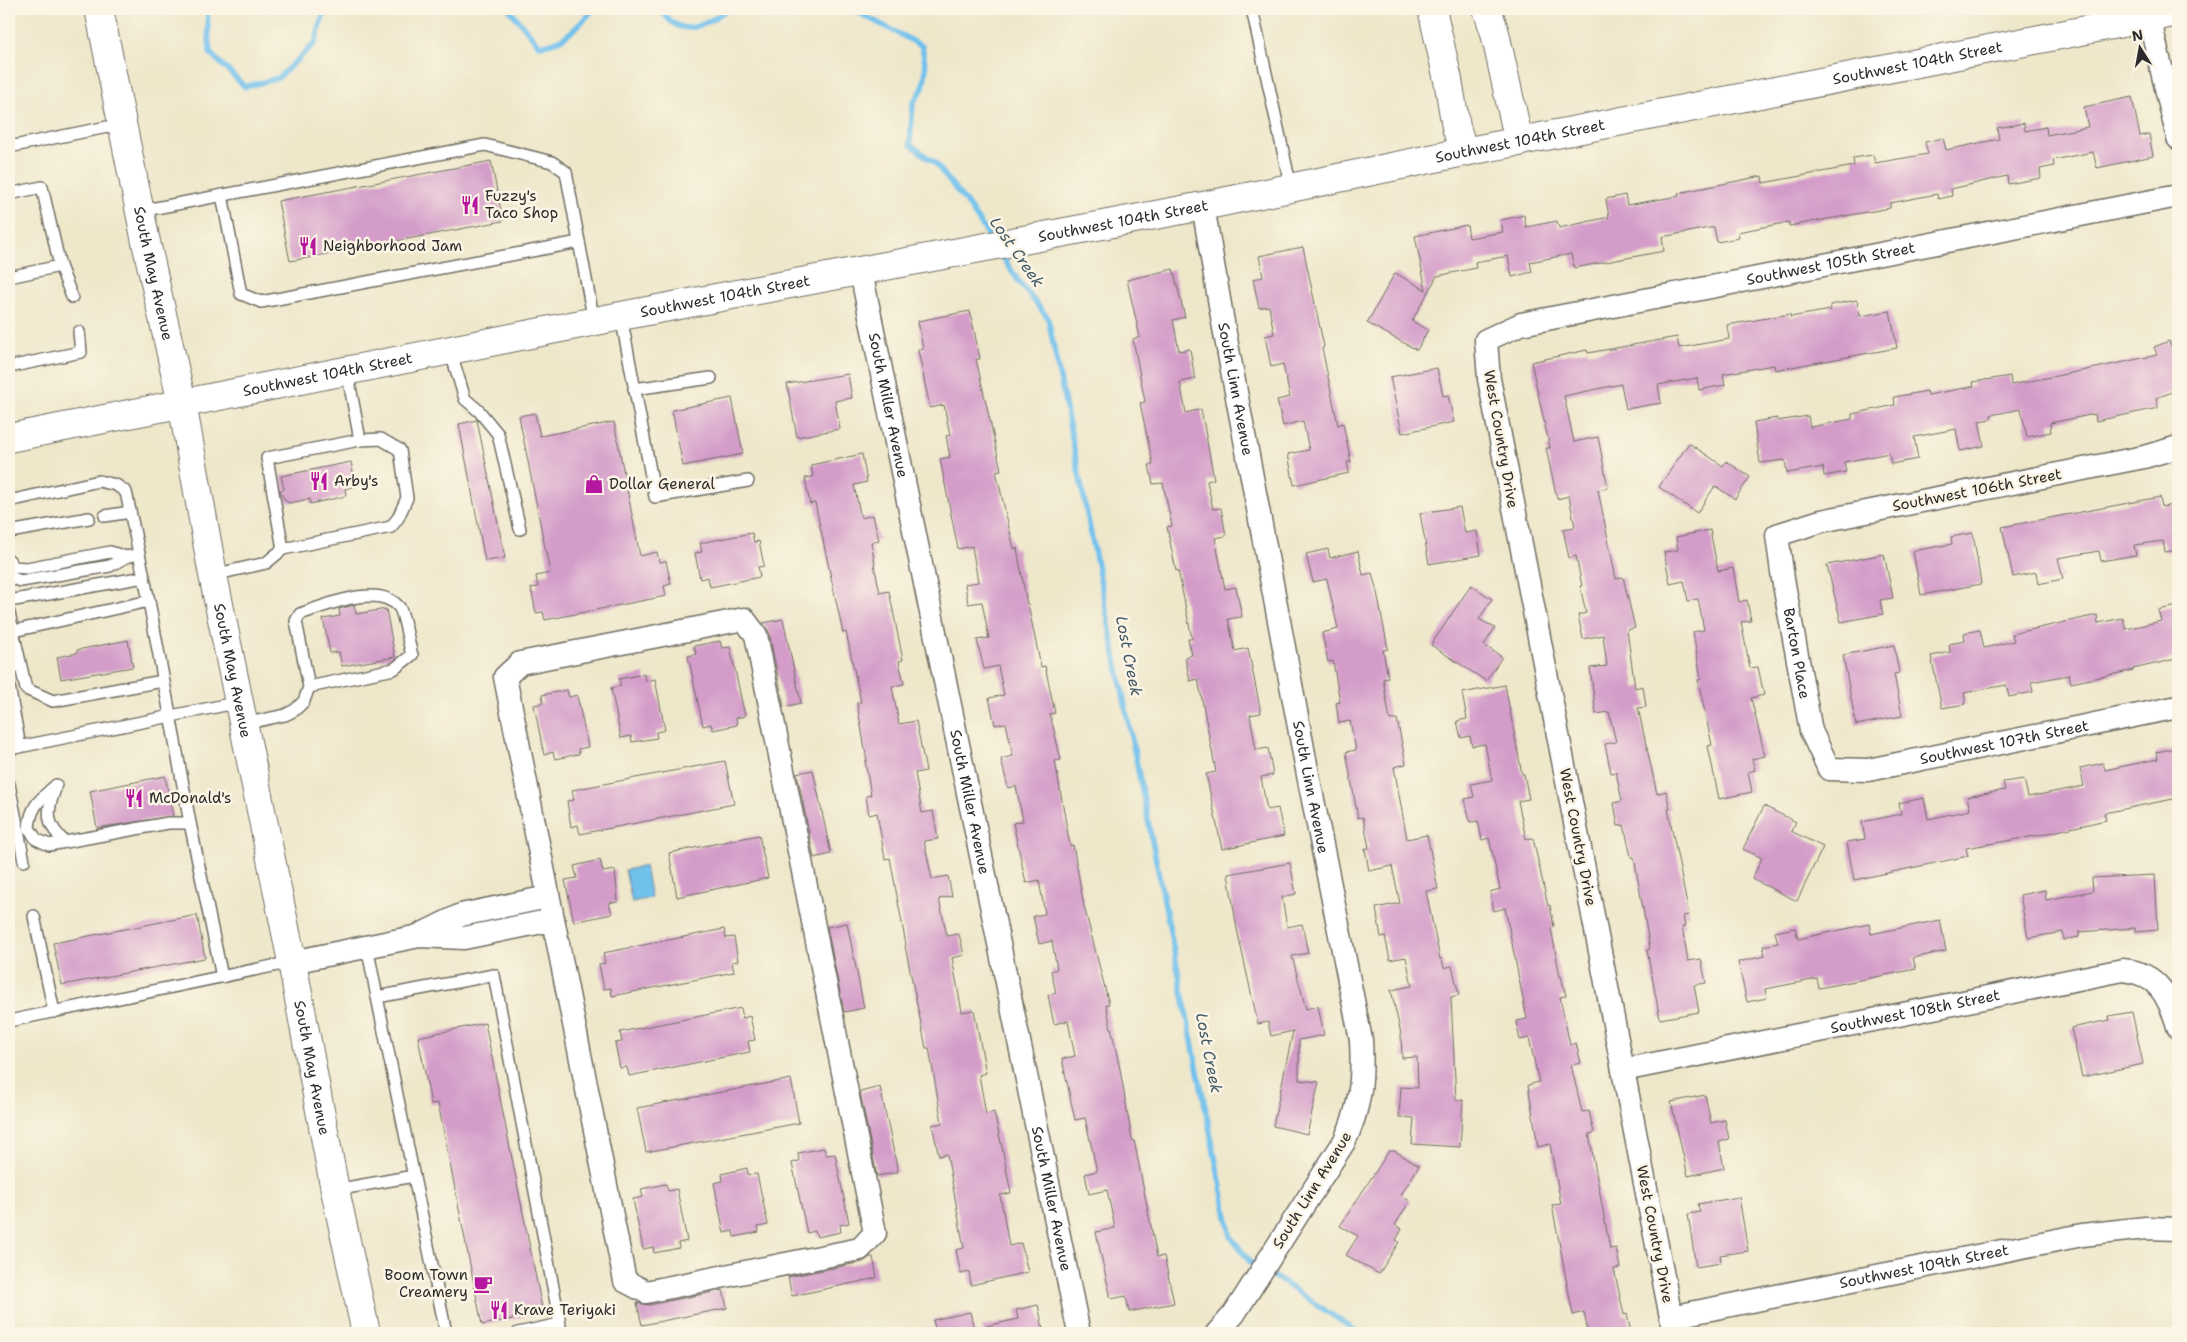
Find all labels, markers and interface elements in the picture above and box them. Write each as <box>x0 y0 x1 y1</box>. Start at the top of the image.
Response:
north arrow <box>2114 22 2164 72</box>
text: N <box>2130 25 2145 45</box>
street label: Southwest 104th Street <box>1831 37 2004 89</box>
street label: Southwest 104th Street <box>1433 115 1607 168</box>
place label: Fuzzy's Taco Shop <box>485 186 558 223</box>
restaurant icon: Fuzzy's Taco Shop <box>459 194 481 216</box>
street label: Southwest 104th Street <box>1036 195 1210 247</box>
street label: South May Avenue <box>129 205 178 342</box>
water label: Lost Creek <box>985 213 1049 291</box>
restaurant icon: Neighborhood Jam <box>297 235 319 257</box>
place label: Neighborhood Jam <box>323 236 462 256</box>
street label: Southwest 105th Street <box>1745 237 1917 290</box>
street label: Southwest 104th Street <box>639 270 812 322</box>
street label: South Linn Avenue <box>1213 321 1258 457</box>
street label: South Miller Avenue <box>864 331 913 479</box>
street label: Southwest 104th Street <box>241 348 414 401</box>
street label: West Country Drive <box>1479 368 1523 510</box>
street label: Southwest 106th Street <box>1891 464 2063 516</box>
restaurant icon: Arby's <box>308 470 330 492</box>
place label: Arby's <box>334 471 378 491</box>
shop icon: Dollar General <box>583 473 605 495</box>
place label: Dollar General <box>609 474 715 494</box>
street label: South May Avenue <box>209 602 256 740</box>
street label: Barton Place <box>1779 606 1815 701</box>
water label: Lost Creek <box>1111 614 1147 698</box>
street label: Southwest 107th Street <box>1918 715 2091 769</box>
street label: South Linn Avenue <box>1288 719 1333 855</box>
street label: South Miller Avenue <box>945 728 995 876</box>
street label: West Country Drive <box>1555 766 1601 908</box>
restaurant icon: McDonald's <box>123 787 145 809</box>
place label: McDonald's <box>149 788 231 808</box>
street label: Southwest 108th Street <box>1829 985 2002 1038</box>
street label: South May Avenue <box>289 999 334 1137</box>
water label: Lost Creek <box>1191 1011 1227 1095</box>
street label: South Miller Avenue <box>1027 1124 1076 1273</box>
street label: South Linn Avenue <box>1268 1128 1356 1252</box>
street label: West Country Drive <box>1632 1163 1678 1305</box>
street label: Southwest 109th Street <box>1838 1240 2011 1293</box>
place label: Boom Town Creamery <box>385 1265 468 1302</box>
cafe icon: Boom Town Creamery <box>472 1273 494 1295</box>
restaurant icon: Krave Teriyaki <box>488 1299 510 1321</box>
place label: Krave Teriyaki <box>514 1300 616 1320</box>

